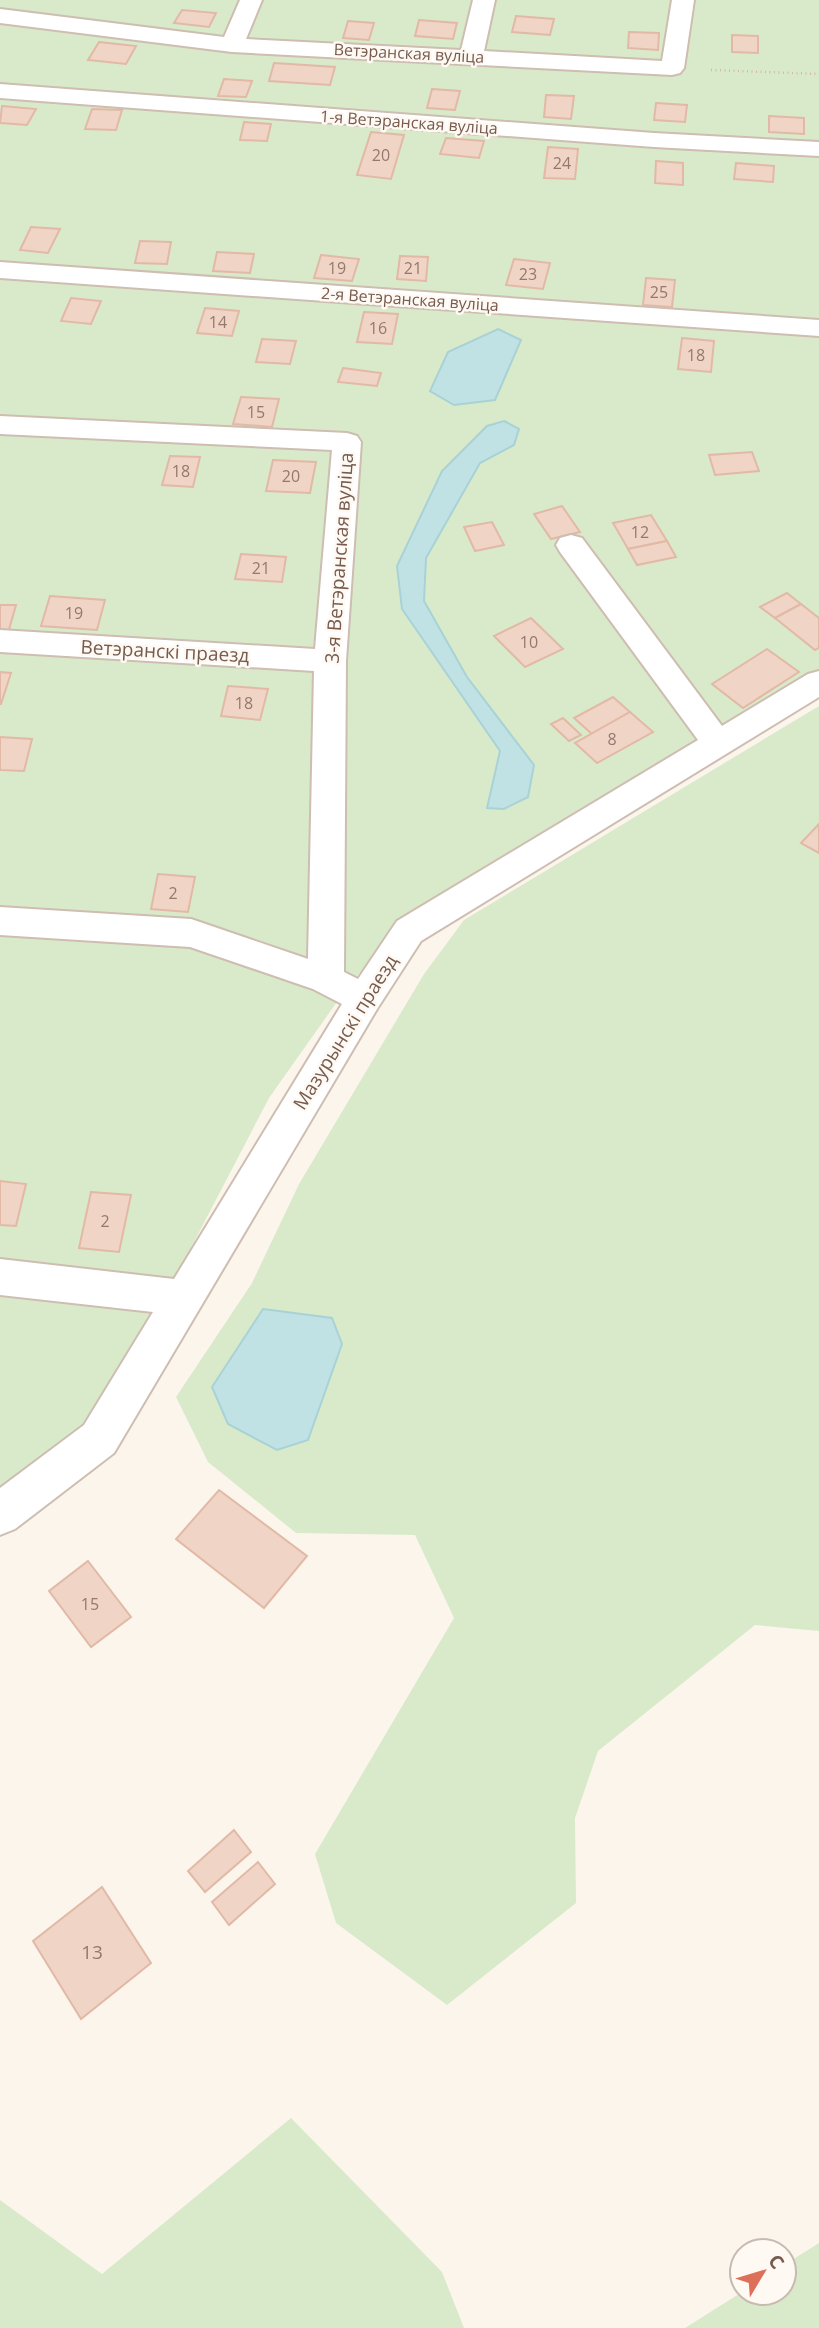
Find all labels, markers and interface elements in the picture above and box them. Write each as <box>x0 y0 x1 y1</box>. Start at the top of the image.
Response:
street label: Ветэранская вуліца <box>333 38 485 68</box>
street label: 1-я Ветэранская вуліца <box>319 105 499 139</box>
house number: 20 <box>372 144 390 166</box>
house number: 24 <box>553 152 571 174</box>
house number: 19 <box>328 257 346 279</box>
house number: 21 <box>404 257 422 279</box>
house number: 23 <box>519 263 537 285</box>
house number: 25 <box>650 281 668 303</box>
street label: 2-я Ветэранская вуліца <box>320 282 500 316</box>
house number: 14 <box>209 311 227 333</box>
house number: 16 <box>369 317 387 339</box>
house number: 18 <box>687 344 705 366</box>
house number: 15 <box>247 401 265 423</box>
street label: 3-я Ветэранская вуліца <box>319 452 359 664</box>
house number: 18 <box>172 460 190 482</box>
house number: 20 <box>282 465 300 487</box>
house number: 12 <box>631 521 649 543</box>
house number: 21 <box>252 557 270 579</box>
house number: 19 <box>65 602 83 624</box>
house number: 10 <box>520 631 538 653</box>
street label: Ветэранскі праезд <box>80 634 250 668</box>
house number: 18 <box>235 692 253 714</box>
house number: 8 <box>607 728 617 750</box>
house number: 2 <box>168 882 178 904</box>
street label: Мазурынскі праезд <box>287 950 403 1114</box>
house number: 2 <box>100 1210 110 1232</box>
house number: 15 <box>81 1593 99 1615</box>
house number: 13 <box>81 1939 103 1965</box>
north arrow <box>728 2237 798 2307</box>
text: С <box>762 2249 790 2274</box>

